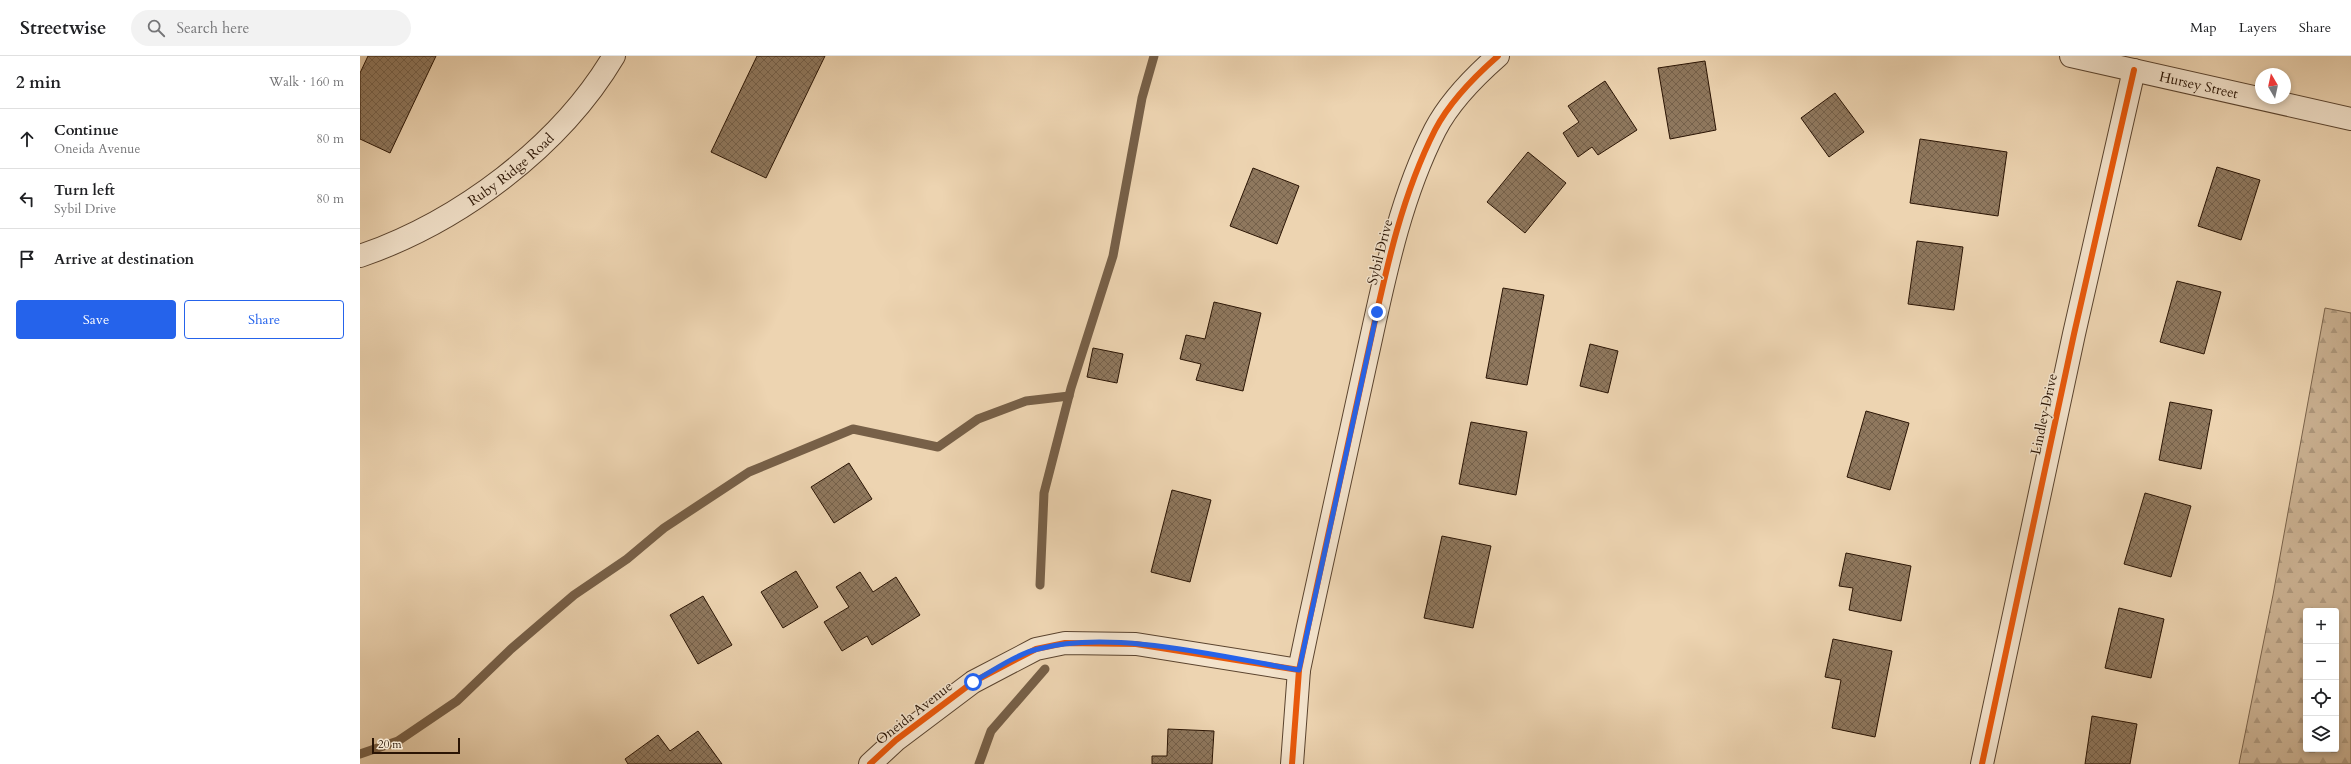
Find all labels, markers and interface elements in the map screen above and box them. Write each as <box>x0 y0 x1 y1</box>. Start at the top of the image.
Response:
search box <box>131 10 411 46</box>
text: Streetwise <box>20 15 107 41</box>
icon: search <box>145 17 167 39</box>
text: Search here <box>177 18 249 38</box>
text: Map <box>2190 18 2217 37</box>
text: Layers <box>2239 18 2277 37</box>
text: Share <box>2299 18 2331 37</box>
street label: Hursey Street <box>2157 67 2241 103</box>
north arrow <box>2255 68 2291 104</box>
text: 2 min <box>16 71 61 94</box>
text: Walk · 160 m <box>269 73 344 91</box>
text: Continue <box>54 120 119 140</box>
icon: ahead <box>16 128 38 150</box>
street label: Ruby Ridge Road <box>464 128 558 210</box>
text: 80 m <box>316 130 344 148</box>
text: Oneida Avenue <box>54 140 140 158</box>
text: Turn left <box>54 180 115 200</box>
icon: left <box>16 188 38 210</box>
text: 80 m <box>316 190 344 208</box>
text: Sybil Drive <box>54 200 116 218</box>
street label: Sybil Drive <box>1363 217 1397 287</box>
icon: arrive <box>16 248 38 270</box>
text: Arrive at destination <box>54 249 194 269</box>
button: Save <box>16 300 176 339</box>
button: Share <box>184 300 344 339</box>
route end <box>1368 303 1386 321</box>
street label: Lindley Drive <box>2026 372 2062 456</box>
map controls <box>2303 608 2339 752</box>
button: + <box>2303 608 2339 644</box>
button: − <box>2303 644 2339 680</box>
route start <box>964 673 982 691</box>
street label: Oneida Avenue <box>872 677 956 749</box>
button: locate <box>2303 680 2339 716</box>
button: layers <box>2303 716 2339 752</box>
scale bar <box>372 736 460 755</box>
text: 20 m <box>378 737 402 752</box>

